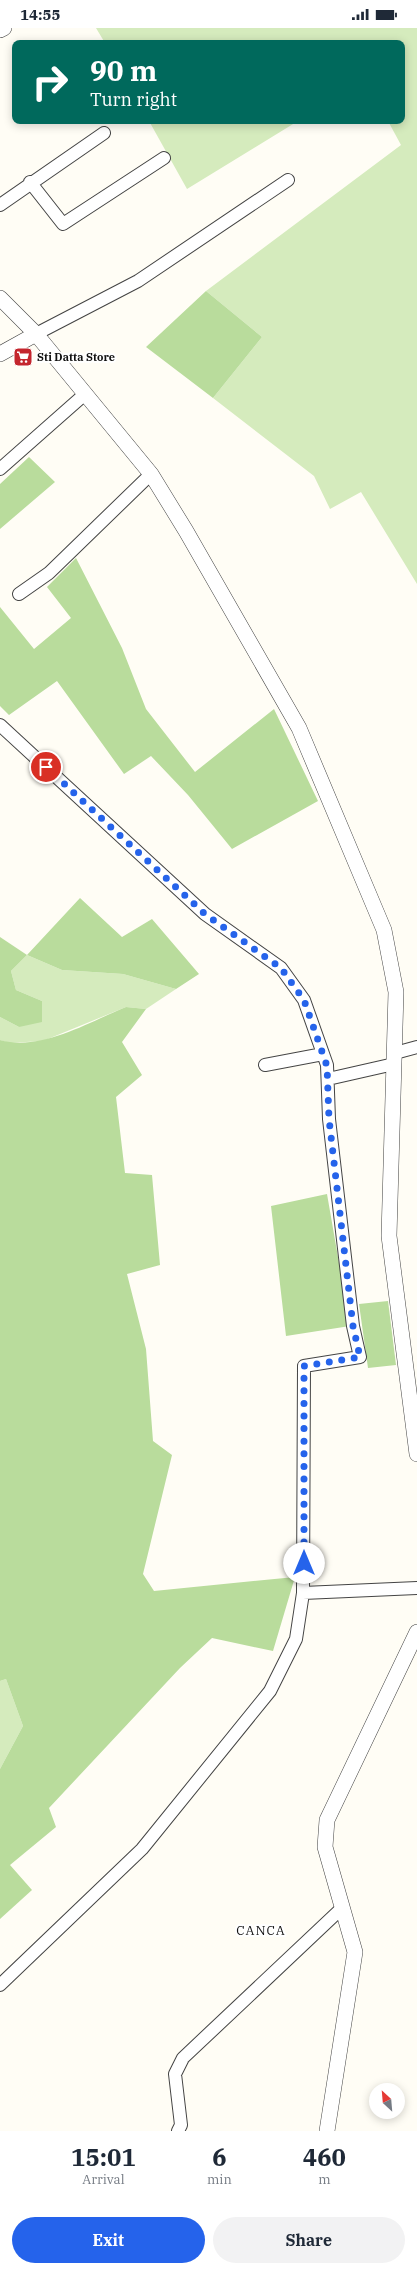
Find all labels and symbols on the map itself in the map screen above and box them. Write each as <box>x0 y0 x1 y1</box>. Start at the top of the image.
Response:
supermarket icon: Sti Datta Store <box>12 346 34 368</box>
place label: Sti Datta Store <box>37 350 115 364</box>
pin <box>29 750 63 784</box>
position arrow <box>283 1542 325 1584</box>
district label: CANCA <box>236 1922 286 1939</box>
north arrow <box>369 2083 405 2119</box>

